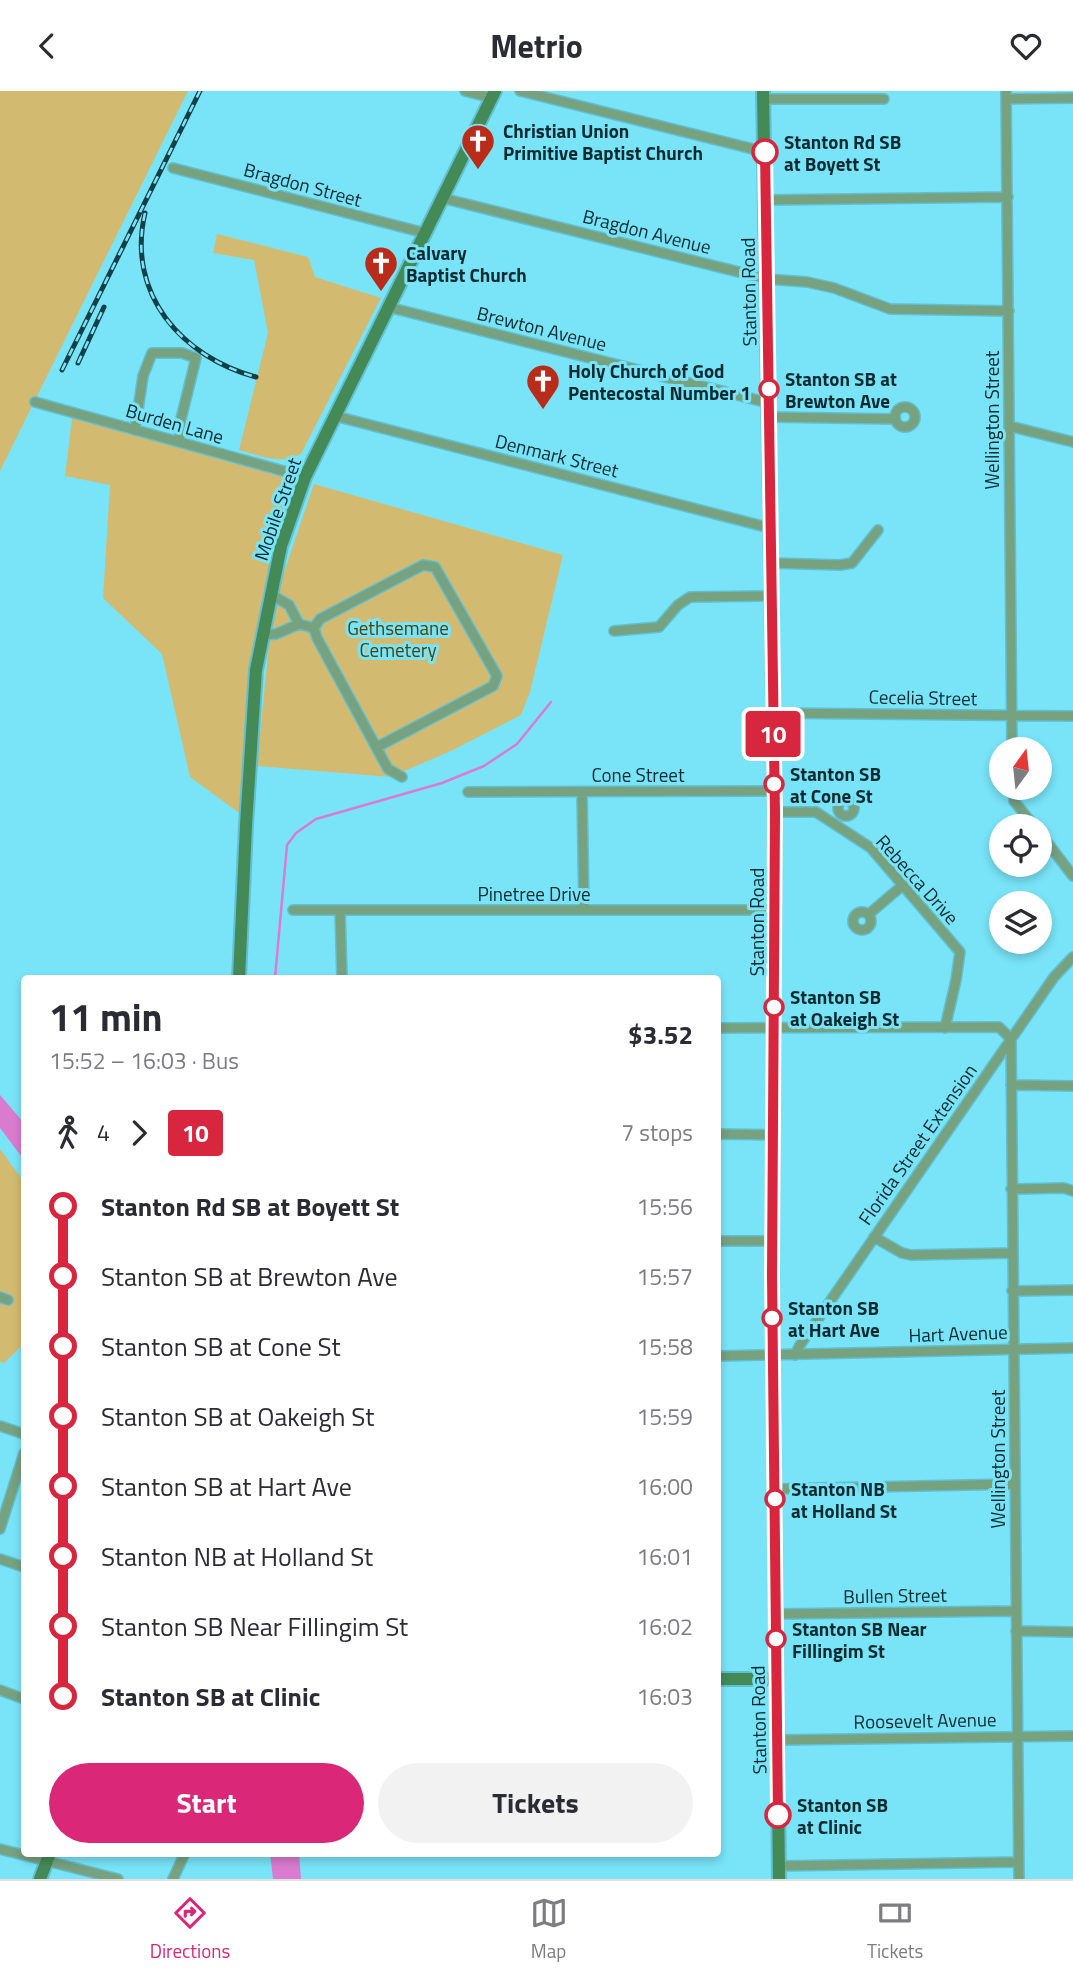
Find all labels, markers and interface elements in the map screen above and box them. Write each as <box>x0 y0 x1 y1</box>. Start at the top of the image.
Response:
text: Metrio <box>490 22 583 70</box>
icon: back <box>28 27 66 65</box>
icon: heart <box>1007 27 1045 65</box>
place label: Christian Union Primitive Baptist Church <box>503 116 703 167</box>
church icon: Christian Union Primitive Baptist Church <box>459 122 497 171</box>
place label: Stanton Rd SB at Boyett St <box>784 127 901 178</box>
marker: Stanton Rd SB at Boyett St <box>752 139 778 165</box>
street label: Bragdon Street <box>241 154 366 214</box>
street label: Bragdon Avenue <box>580 201 714 261</box>
street label: Stanton Road <box>733 237 763 347</box>
place label: Calvary Baptist Church <box>406 238 527 289</box>
church icon: Calvary Baptist Church <box>362 244 400 293</box>
street label: Brewton Avenue <box>474 298 610 358</box>
street label: Wellington Street <box>977 350 1006 490</box>
place label: Holy Church of God Pentecostal Number 1 <box>568 356 751 407</box>
church icon: Holy Church of God Pentecostal Number 1 <box>524 362 562 411</box>
place label: Stanton SB at Brewton Ave <box>785 364 897 415</box>
marker: Stanton SB at Brewton Ave <box>759 379 779 399</box>
street label: Burden Lane <box>123 395 227 451</box>
street label: Denmark Street <box>492 426 622 484</box>
street label: Mobile Street <box>246 453 308 564</box>
park label: Gethsemane Cemetery <box>347 613 449 664</box>
street label: Cecelia Street <box>868 682 978 712</box>
line badge: 10 <box>742 711 804 757</box>
text: 10 <box>760 716 786 752</box>
north arrow <box>989 737 1052 800</box>
map controls <box>989 737 1052 954</box>
place label: Stanton SB at Cone St <box>790 759 881 810</box>
street label: Cone Street <box>591 760 685 789</box>
marker: Stanton SB at Cone St <box>764 774 784 794</box>
button: locate <box>989 814 1052 877</box>
street label: Rebecca Drive <box>870 828 966 930</box>
street label: Stanton Road <box>742 868 771 976</box>
street label: Pinetree Drive <box>477 879 591 908</box>
button: layers <box>989 891 1052 954</box>
place label: Stanton SB at Oakeigh St <box>790 982 899 1033</box>
text: 11 min <box>49 988 163 1046</box>
marker: Stanton SB at Oakeigh St <box>764 997 784 1017</box>
text: $3.52 <box>628 1015 693 1054</box>
text: 15:52 – 16:03 · Bus <box>49 1043 239 1078</box>
street label: Florida Street Extension <box>850 1058 984 1230</box>
icon: walk <box>49 1114 87 1152</box>
icon: forward <box>120 1114 158 1152</box>
text: 4 <box>97 1115 110 1150</box>
text: 10 <box>182 1115 209 1151</box>
text: 7 stops <box>621 1115 693 1150</box>
text: Stanton Rd SB at Boyett St <box>101 1187 399 1226</box>
text: 15:56 <box>636 1189 693 1224</box>
text: Stanton SB at Brewton Ave <box>101 1257 398 1296</box>
text: 15:57 <box>636 1259 693 1294</box>
place label: Stanton SB at Hart Ave <box>788 1293 880 1344</box>
marker: Stanton SB at Hart Ave <box>762 1308 782 1328</box>
street label: Hart Avenue <box>908 1317 1008 1349</box>
text: Stanton SB at Cone St <box>101 1327 341 1366</box>
text: 15:58 <box>636 1329 693 1364</box>
street label: Wellington Street <box>983 1389 1012 1529</box>
text: Stanton SB at Oakeigh St <box>101 1397 374 1436</box>
text: 15:59 <box>636 1399 693 1434</box>
text: Stanton SB at Hart Ave <box>101 1467 352 1506</box>
text: 16:00 <box>636 1469 693 1504</box>
place label: Stanton NB at Holland St <box>791 1474 897 1525</box>
marker: Stanton NB at Holland St <box>765 1489 785 1509</box>
text: Stanton NB at Holland St <box>101 1537 373 1576</box>
text: 16:01 <box>636 1539 693 1574</box>
street label: Bullen Street <box>843 1580 947 1610</box>
text: Stanton SB Near Fillingim St <box>101 1607 408 1646</box>
text: 16:02 <box>636 1609 693 1644</box>
place label: Stanton SB Near Fillingim St <box>792 1614 927 1665</box>
marker: Stanton SB Near Fillingim St <box>766 1629 786 1649</box>
street label: Stanton Road <box>743 1665 773 1775</box>
text: Stanton SB at Clinic <box>101 1677 320 1716</box>
text: 16:03 <box>636 1679 693 1714</box>
street label: Roosevelt Avenue <box>853 1704 997 1736</box>
button: Start <box>49 1763 364 1843</box>
button: Tickets <box>378 1763 693 1843</box>
place label: Stanton SB at Clinic <box>797 1790 888 1841</box>
marker: Stanton SB at Clinic <box>765 1802 791 1828</box>
tab: Directions <box>150 1894 230 1965</box>
tab: Map <box>530 1894 568 1965</box>
tab: Tickets <box>867 1894 923 1965</box>

